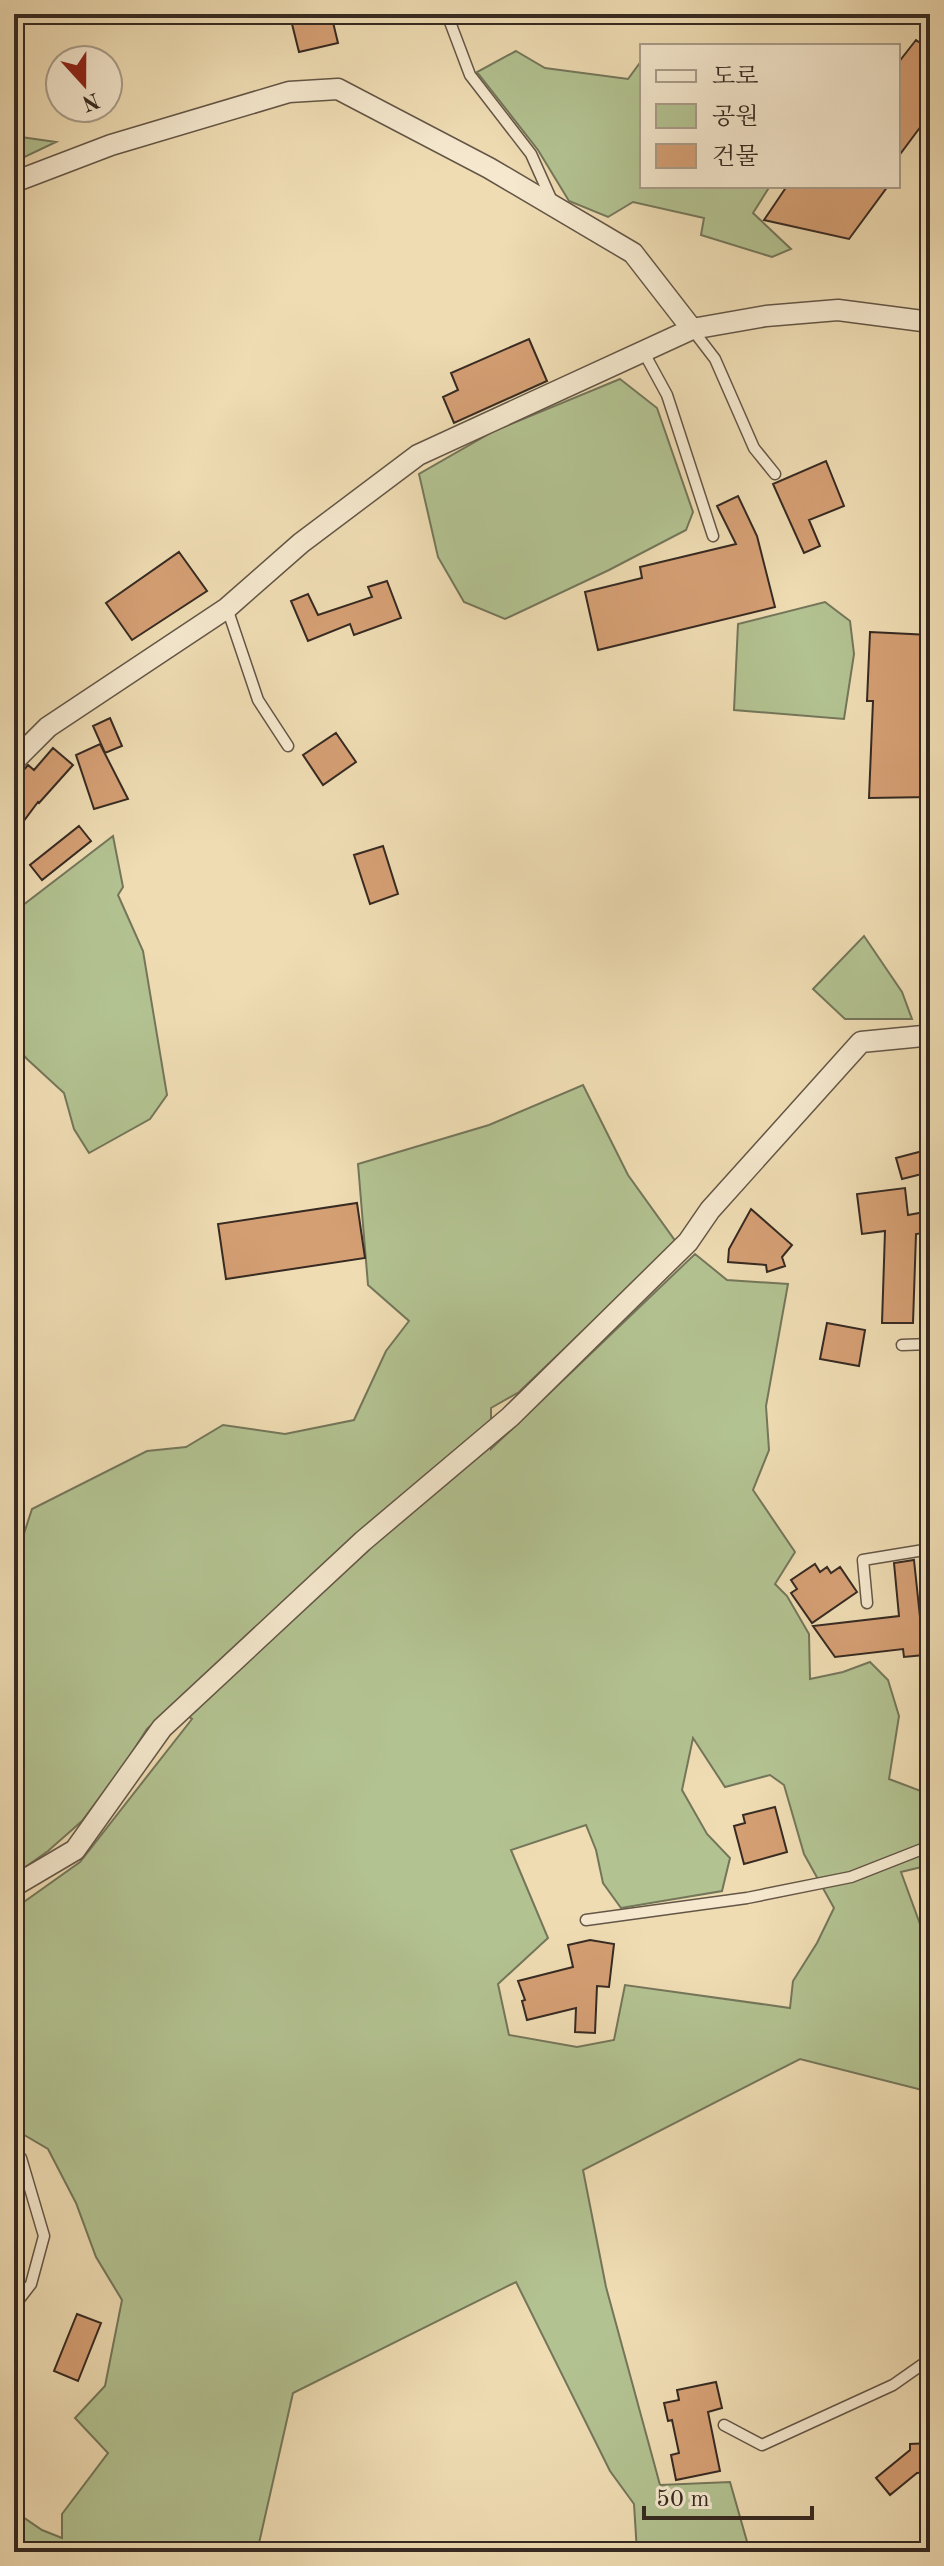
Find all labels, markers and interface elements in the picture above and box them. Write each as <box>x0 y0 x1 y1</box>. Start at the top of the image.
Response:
north arrow <box>44 44 124 124</box>
legend <box>640 44 900 188</box>
text: 도로 <box>712 65 758 90</box>
text: N <box>78 88 102 114</box>
text: 공원 <box>712 104 758 130</box>
text: 건물 <box>712 144 758 170</box>
scale bar <box>644 2470 812 2520</box>
text: 50 m <box>656 2488 710 2512</box>

